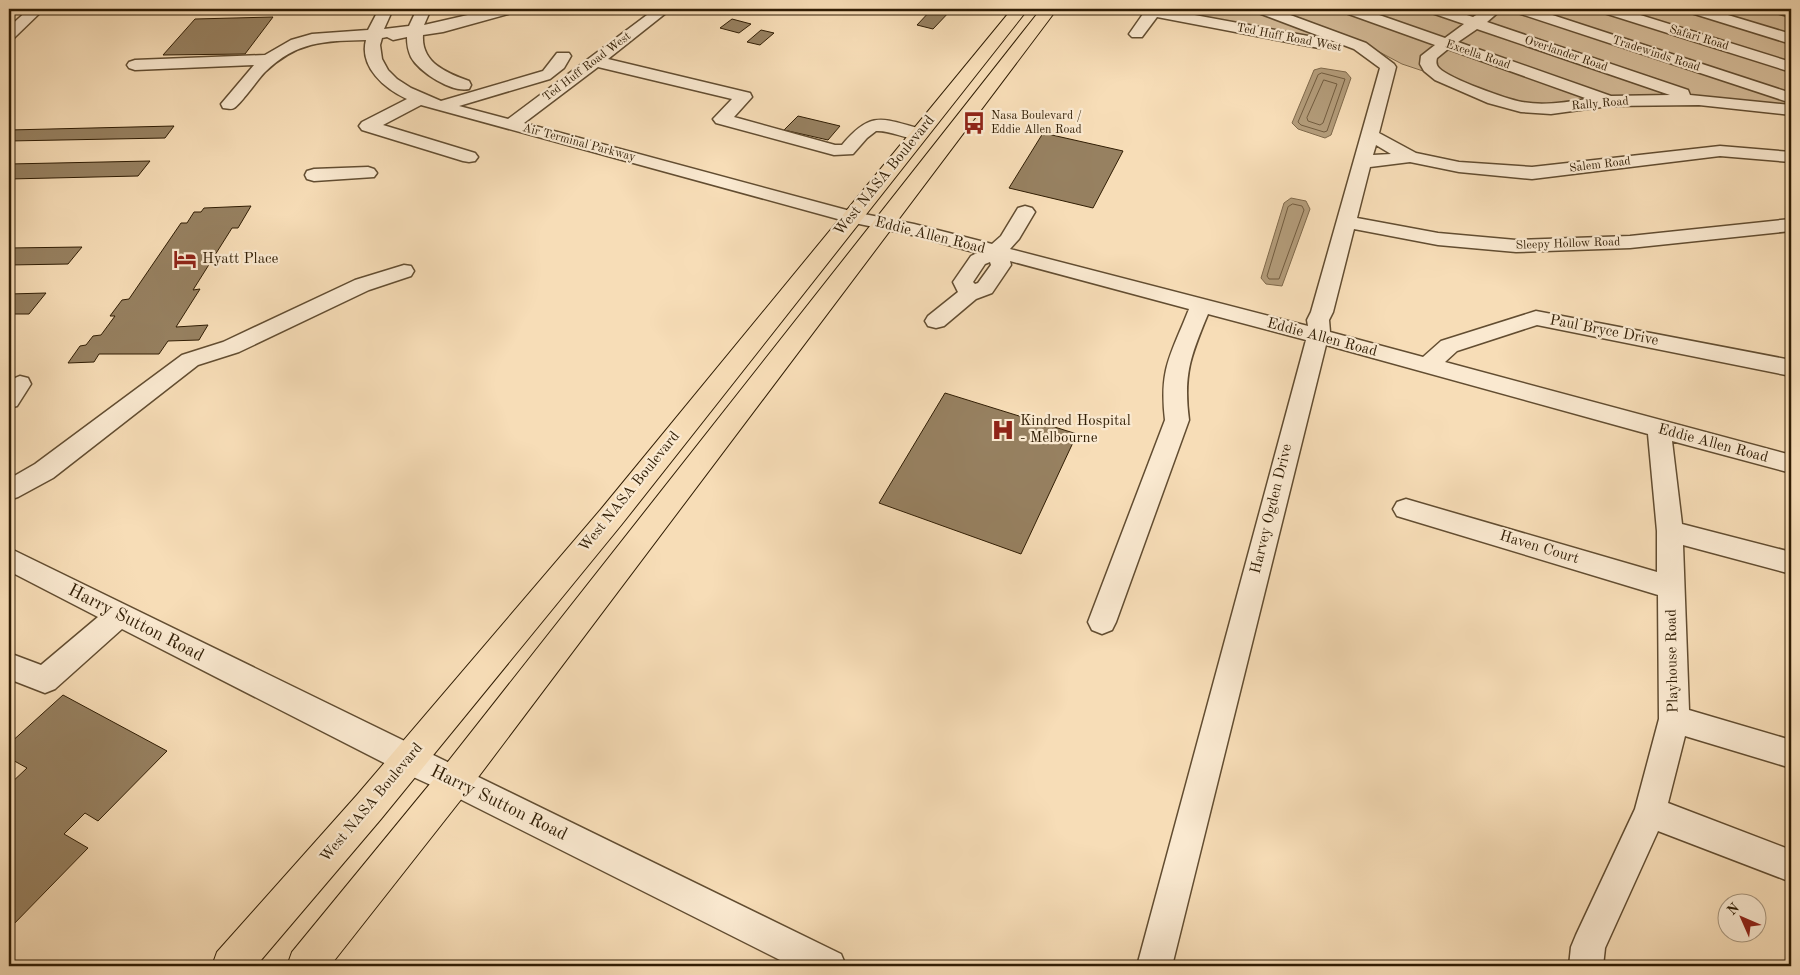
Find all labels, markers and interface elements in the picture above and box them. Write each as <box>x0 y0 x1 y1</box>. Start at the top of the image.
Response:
street label: Ted Huff Road West <box>1235 22 1343 54</box>
street label: Safari Road <box>1668 23 1730 53</box>
street label: Ted Huff Road West <box>541 30 633 104</box>
street label: Overlander Road <box>1523 34 1609 74</box>
street label: Tradewinds Road <box>1610 34 1702 74</box>
street label: Excella Road <box>1444 38 1512 72</box>
street label: Rally Road <box>1571 96 1629 112</box>
bus stop icon: Nasa Boulevard / Eddie Allen Road <box>961 110 987 136</box>
place label: Nasa Boulevard / Eddie Allen Road <box>991 110 1082 136</box>
street label: West NASA Boulevard <box>832 113 938 239</box>
street label: Air Terminal Parkway <box>521 122 637 164</box>
street label: Salem Road <box>1569 155 1631 175</box>
street label: Eddie Allen Road <box>873 215 987 257</box>
street label: Sleepy Hollow Road <box>1515 236 1621 252</box>
hotel icon: Hyatt Place <box>172 246 198 272</box>
place label: Hyatt Place <box>202 252 279 267</box>
street label: Paul Bryce Drive <box>1548 313 1660 349</box>
street label: Eddie Allen Road <box>1265 316 1379 360</box>
place label: Kindred Hospital - Melbourne <box>1020 414 1131 446</box>
hospital icon: Kindred Hospital - Melbourne <box>990 417 1016 443</box>
street label: Eddie Allen Road <box>1656 422 1770 466</box>
street label: West NASA Boulevard <box>577 429 683 555</box>
street label: Harvey Ogden Drive <box>1249 442 1295 575</box>
street label: Haven Court <box>1498 529 1580 567</box>
street label: Harry Sutton Road <box>65 581 207 665</box>
street label: Playhouse Road <box>1665 609 1681 713</box>
street label: West NASA Boulevard <box>318 741 426 865</box>
street label: Harry Sutton Road <box>428 762 570 844</box>
north arrow <box>1718 892 1768 942</box>
text: N <box>1725 901 1742 918</box>

